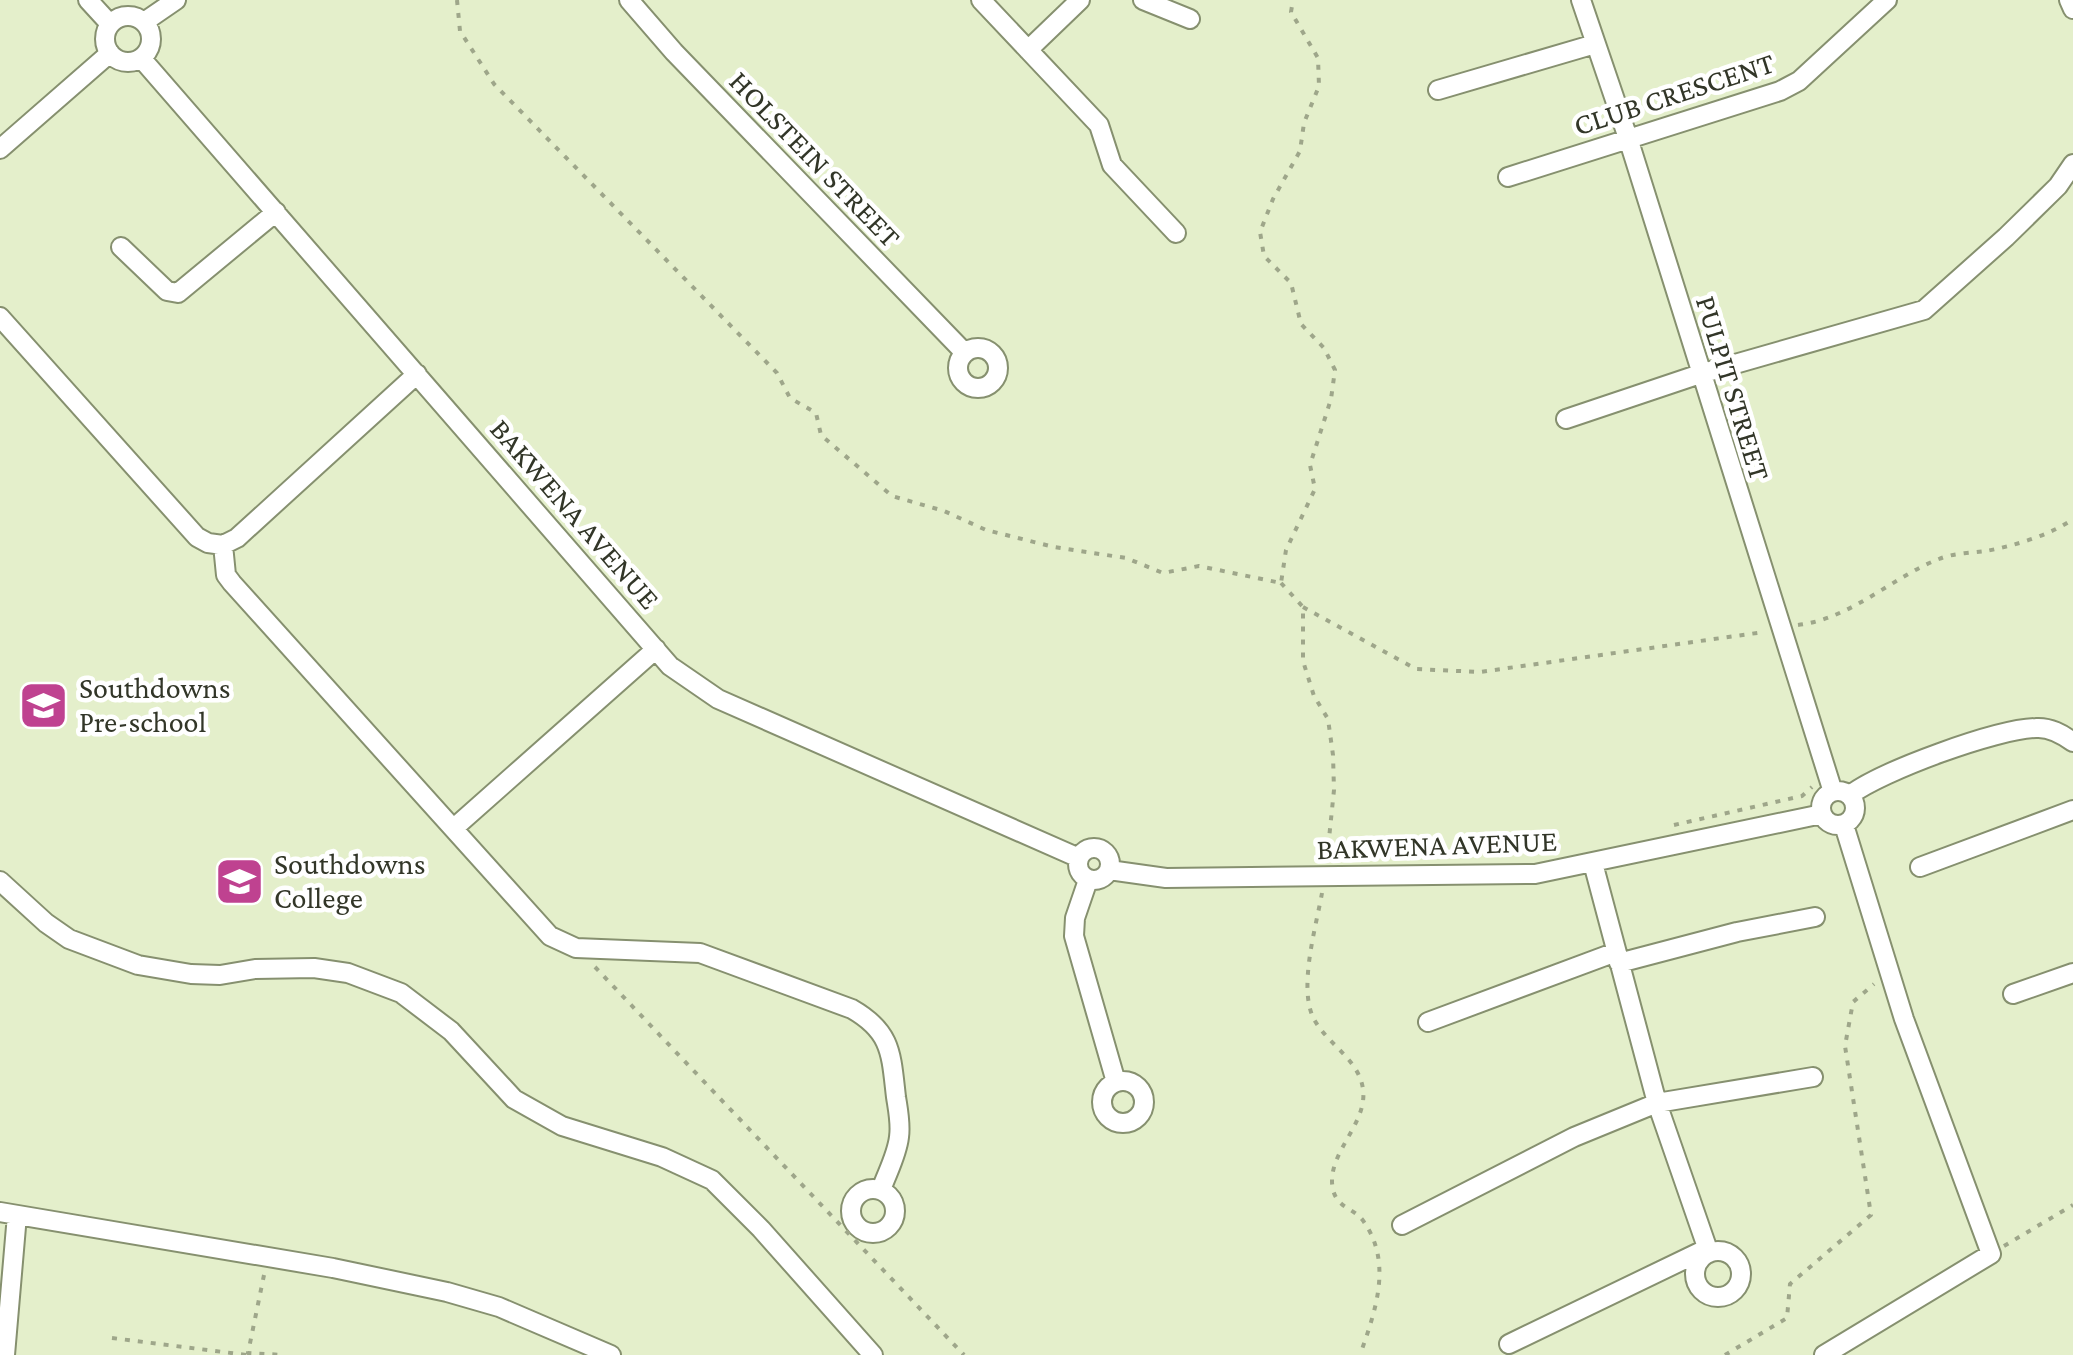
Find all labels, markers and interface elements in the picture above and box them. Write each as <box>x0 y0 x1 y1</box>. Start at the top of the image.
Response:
street label: CLUB CRESCENT <box>1569 46 1778 141</box>
street label: HOLSTEIN STREET <box>723 64 908 253</box>
street label: PULPIT STREET <box>1690 292 1777 484</box>
street label: BAKWENA AVENUE <box>484 412 667 615</box>
place label: Southdowns Pre-school <box>79 671 231 738</box>
school or university icon: Southdowns Pre-school <box>18 679 70 731</box>
street label: BAKWENA AVENUE <box>1316 824 1558 865</box>
place label: Southdowns College <box>274 847 426 915</box>
school or university icon: Southdowns College <box>213 855 265 907</box>

